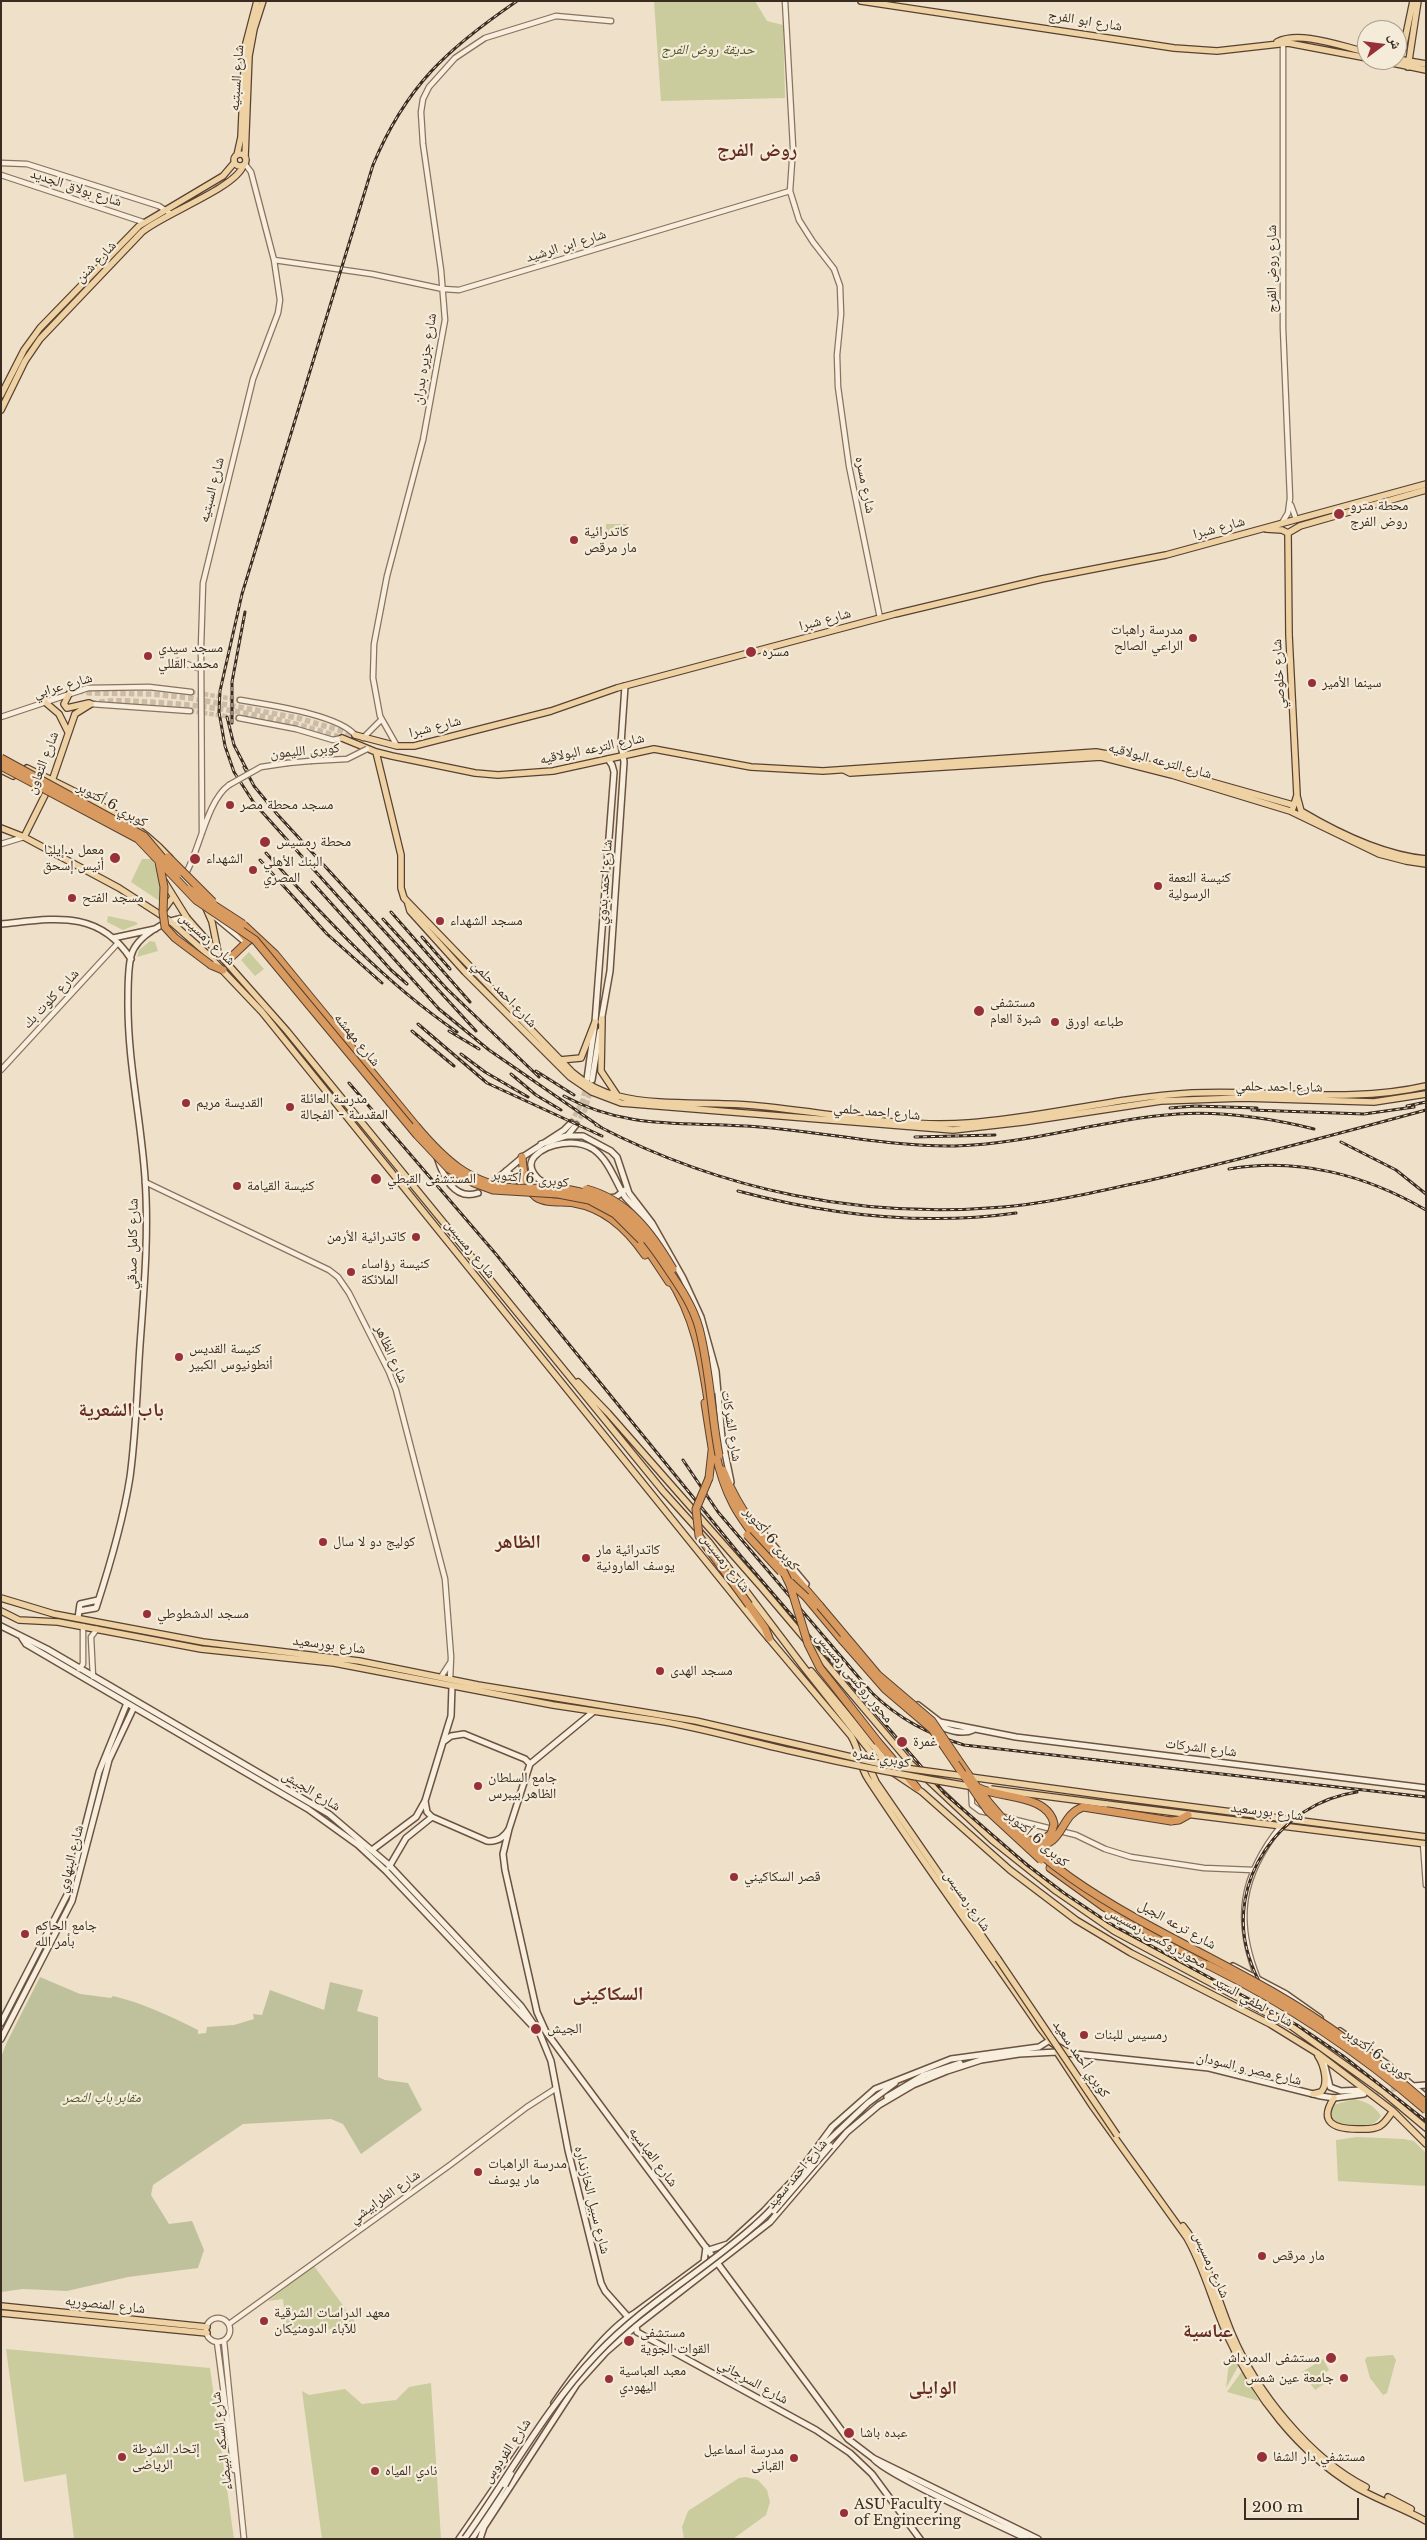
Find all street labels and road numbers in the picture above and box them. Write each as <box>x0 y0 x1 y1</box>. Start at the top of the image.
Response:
street label: شارع ابو الفرج <box>1047 7 1123 35</box>
street label: شارع السبتيه <box>226 44 248 112</box>
street label: شارع بولاق الجديد <box>28 165 124 211</box>
street label: شارع روض الفرج <box>1264 225 1280 313</box>
street label: شارع ابن الرشيد <box>524 226 608 266</box>
street label: شارع شنن <box>72 237 120 287</box>
street label: شارع جزيره بدران <box>409 312 441 406</box>
street label: شارع مسره <box>851 455 879 515</box>
street label: شارع السبتيه <box>196 456 228 524</box>
street label: شارع شبرا <box>1191 513 1247 543</box>
street label: شارع شبرا <box>797 605 853 635</box>
street label: شارع خلوصي <box>1269 639 1289 709</box>
street label: شارع عرابي <box>32 670 94 702</box>
street label: شارع شبرا <box>407 712 463 742</box>
street label: شارع التعاون <box>23 729 63 797</box>
street label: شارع الترعه البولاقيه <box>538 730 646 768</box>
street label: شارع الترعه البولاقيه <box>1106 739 1214 783</box>
street label: كوبرى الليمون <box>269 740 341 762</box>
street label: كوبري 6 أكتوبر <box>74 779 150 831</box>
street label: شارع احمد بدوي <box>594 839 616 925</box>
street label: شارع رمسيس <box>175 909 239 969</box>
street label: شارع احمد حلمي <box>468 957 540 1031</box>
street label: شارع كلوت بك <box>19 966 83 1032</box>
street label: شارع مهمشه <box>330 1010 384 1070</box>
street label: شارع احمد حلمي <box>1235 1078 1323 1096</box>
street label: شارع احمد حلمي <box>833 1100 921 1124</box>
street label: كوبرى 6 أكتوبر <box>490 1167 570 1191</box>
street label: شارع كامل صدقي <box>124 1198 142 1290</box>
street label: شارع رمسيس <box>441 1216 499 1282</box>
street label: شارع الظاهر <box>371 1322 411 1386</box>
street label: شارع الشركات <box>717 1389 745 1463</box>
street label: كوبرى 6 أكتوبر <box>740 1504 802 1574</box>
street label: شارع رمسيس <box>697 1530 753 1596</box>
street label: محور روكسى رمسيس <box>811 1629 897 1727</box>
street label: شارع بورسعيد <box>292 1632 366 1658</box>
street label: شارع الشركات <box>1164 1735 1238 1761</box>
street label: كوبري غمره <box>851 1744 911 1772</box>
street label: شارع الجيش <box>279 1767 343 1815</box>
street label: شارع بورسعيد <box>1230 1799 1304 1825</box>
street label: كوبرى 6 أكتوبر <box>1002 1807 1072 1871</box>
street label: شارع البنهاوي <box>54 1823 88 1895</box>
street label: شارع رمسيس <box>940 1867 994 1935</box>
street label: شارع ترعه الجبل <box>1135 1897 1219 1953</box>
street label: محور روكسى رمسيس <box>1103 1903 1209 1973</box>
street label: شارع لطفي السيد <box>1210 1973 1296 2031</box>
street label: كوبري أحمد سعيد <box>1049 2017 1113 2101</box>
street label: كوبرى 6 أكتوبر <box>1341 2025 1413 2085</box>
street label: شارع مصر و السودان <box>1195 2049 1303 2089</box>
street label: شارع العباسيه <box>625 2124 681 2190</box>
street label: شارع احمد سعيد <box>763 2136 831 2212</box>
street label: شارع سبيل الخازنداره <box>570 2144 614 2256</box>
street label: شارع الطرابيشي <box>346 2166 424 2228</box>
street label: شارع رمسيس <box>1189 2229 1233 2301</box>
street label: شارع المنصوريه <box>64 2292 146 2318</box>
street label: شارع السرجاني <box>715 2356 791 2408</box>
street label: شارع السكه البيضاء <box>208 2391 236 2491</box>
street label: شارع الفردوس <box>479 2415 535 2487</box>

